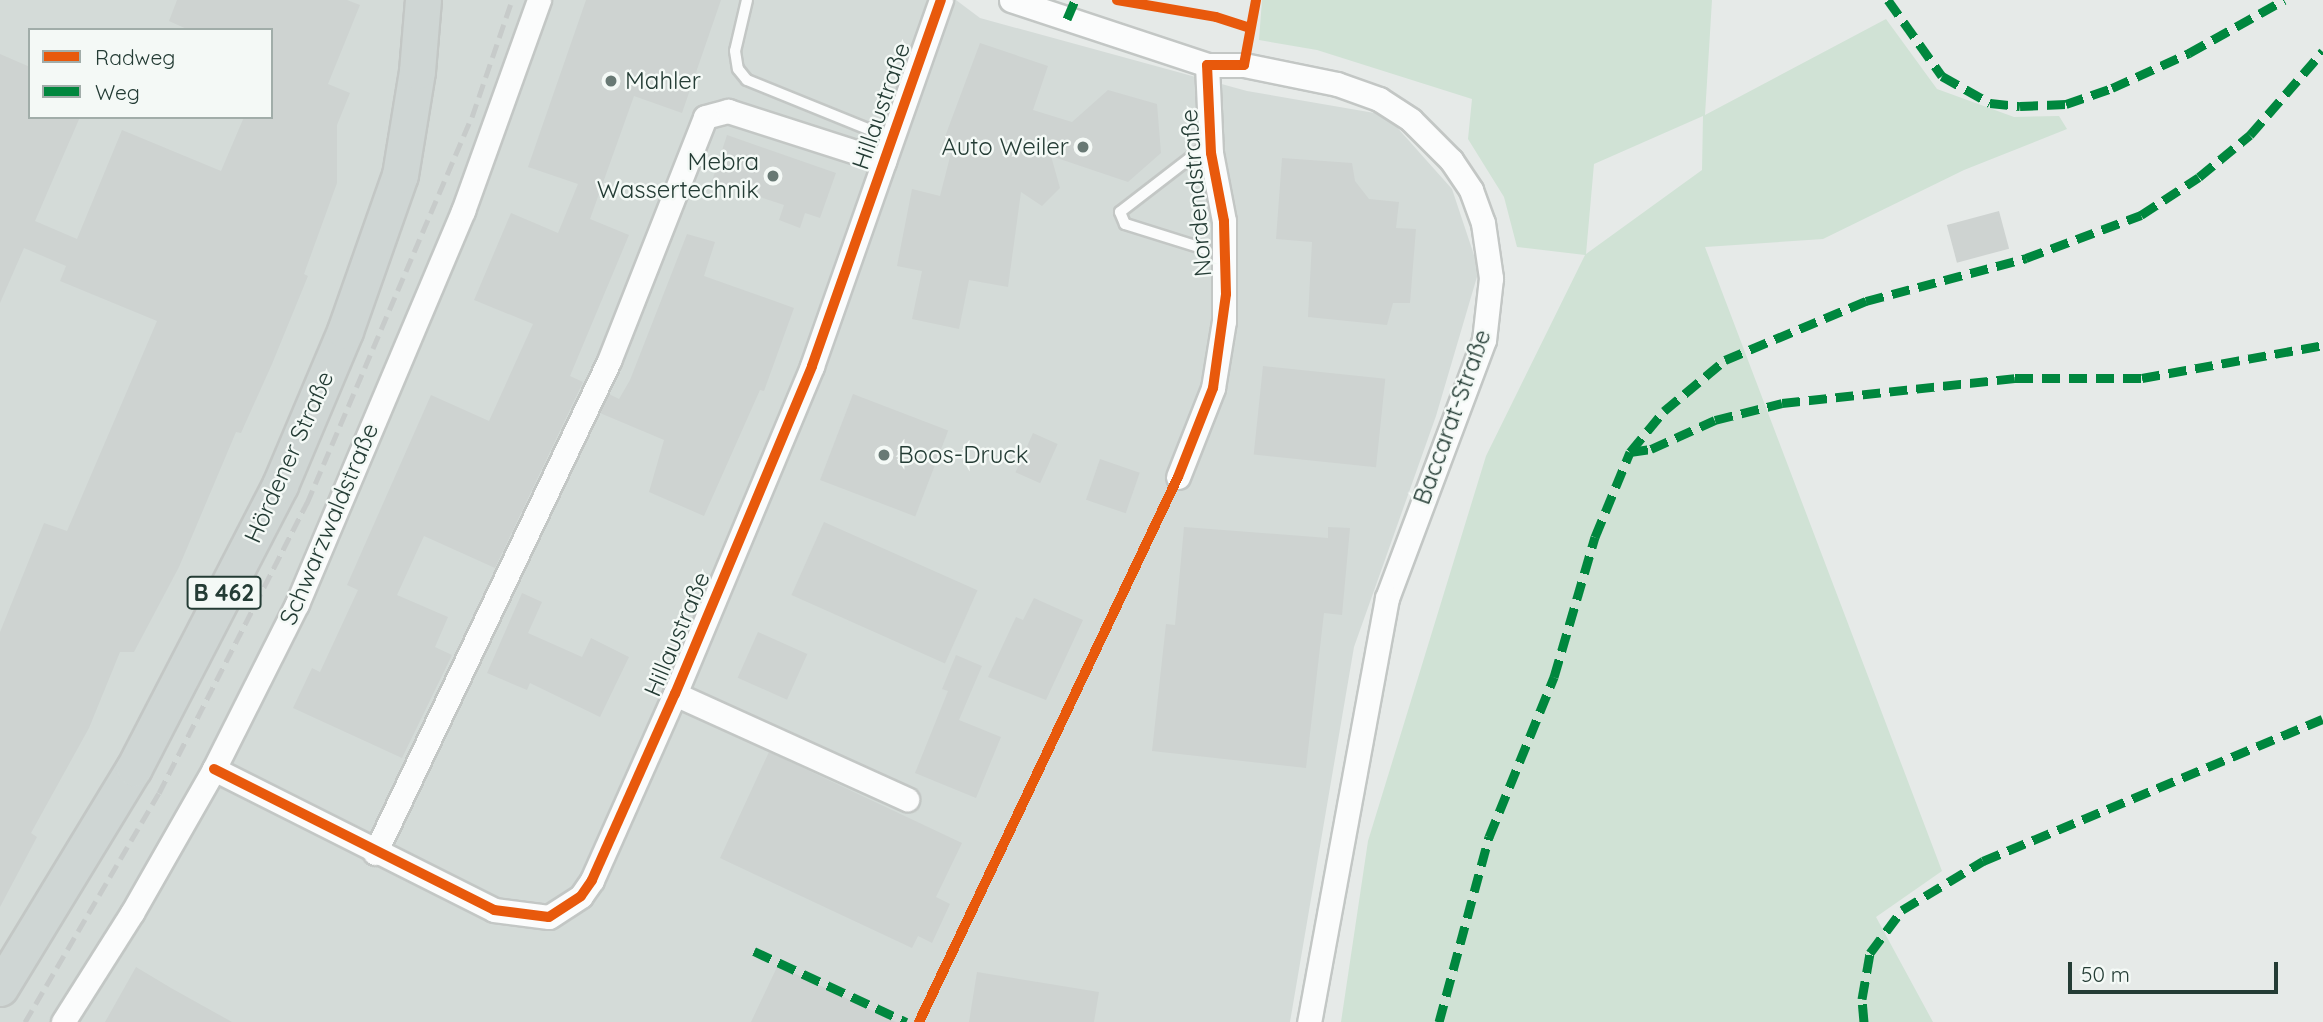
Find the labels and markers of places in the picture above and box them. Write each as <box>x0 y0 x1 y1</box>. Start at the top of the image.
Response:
place label: Mahler <box>625 67 701 95</box>
marker: Mahler <box>603 73 619 89</box>
place label: Auto Weiler <box>941 133 1069 161</box>
marker: Auto Weiler <box>1075 139 1091 155</box>
place label: Mebra Wassertechnik <box>597 148 759 204</box>
marker: Mebra Wassertechnik <box>765 168 781 184</box>
place label: Boos-Druck <box>898 441 1029 469</box>
marker: Boos-Druck <box>876 447 892 463</box>

